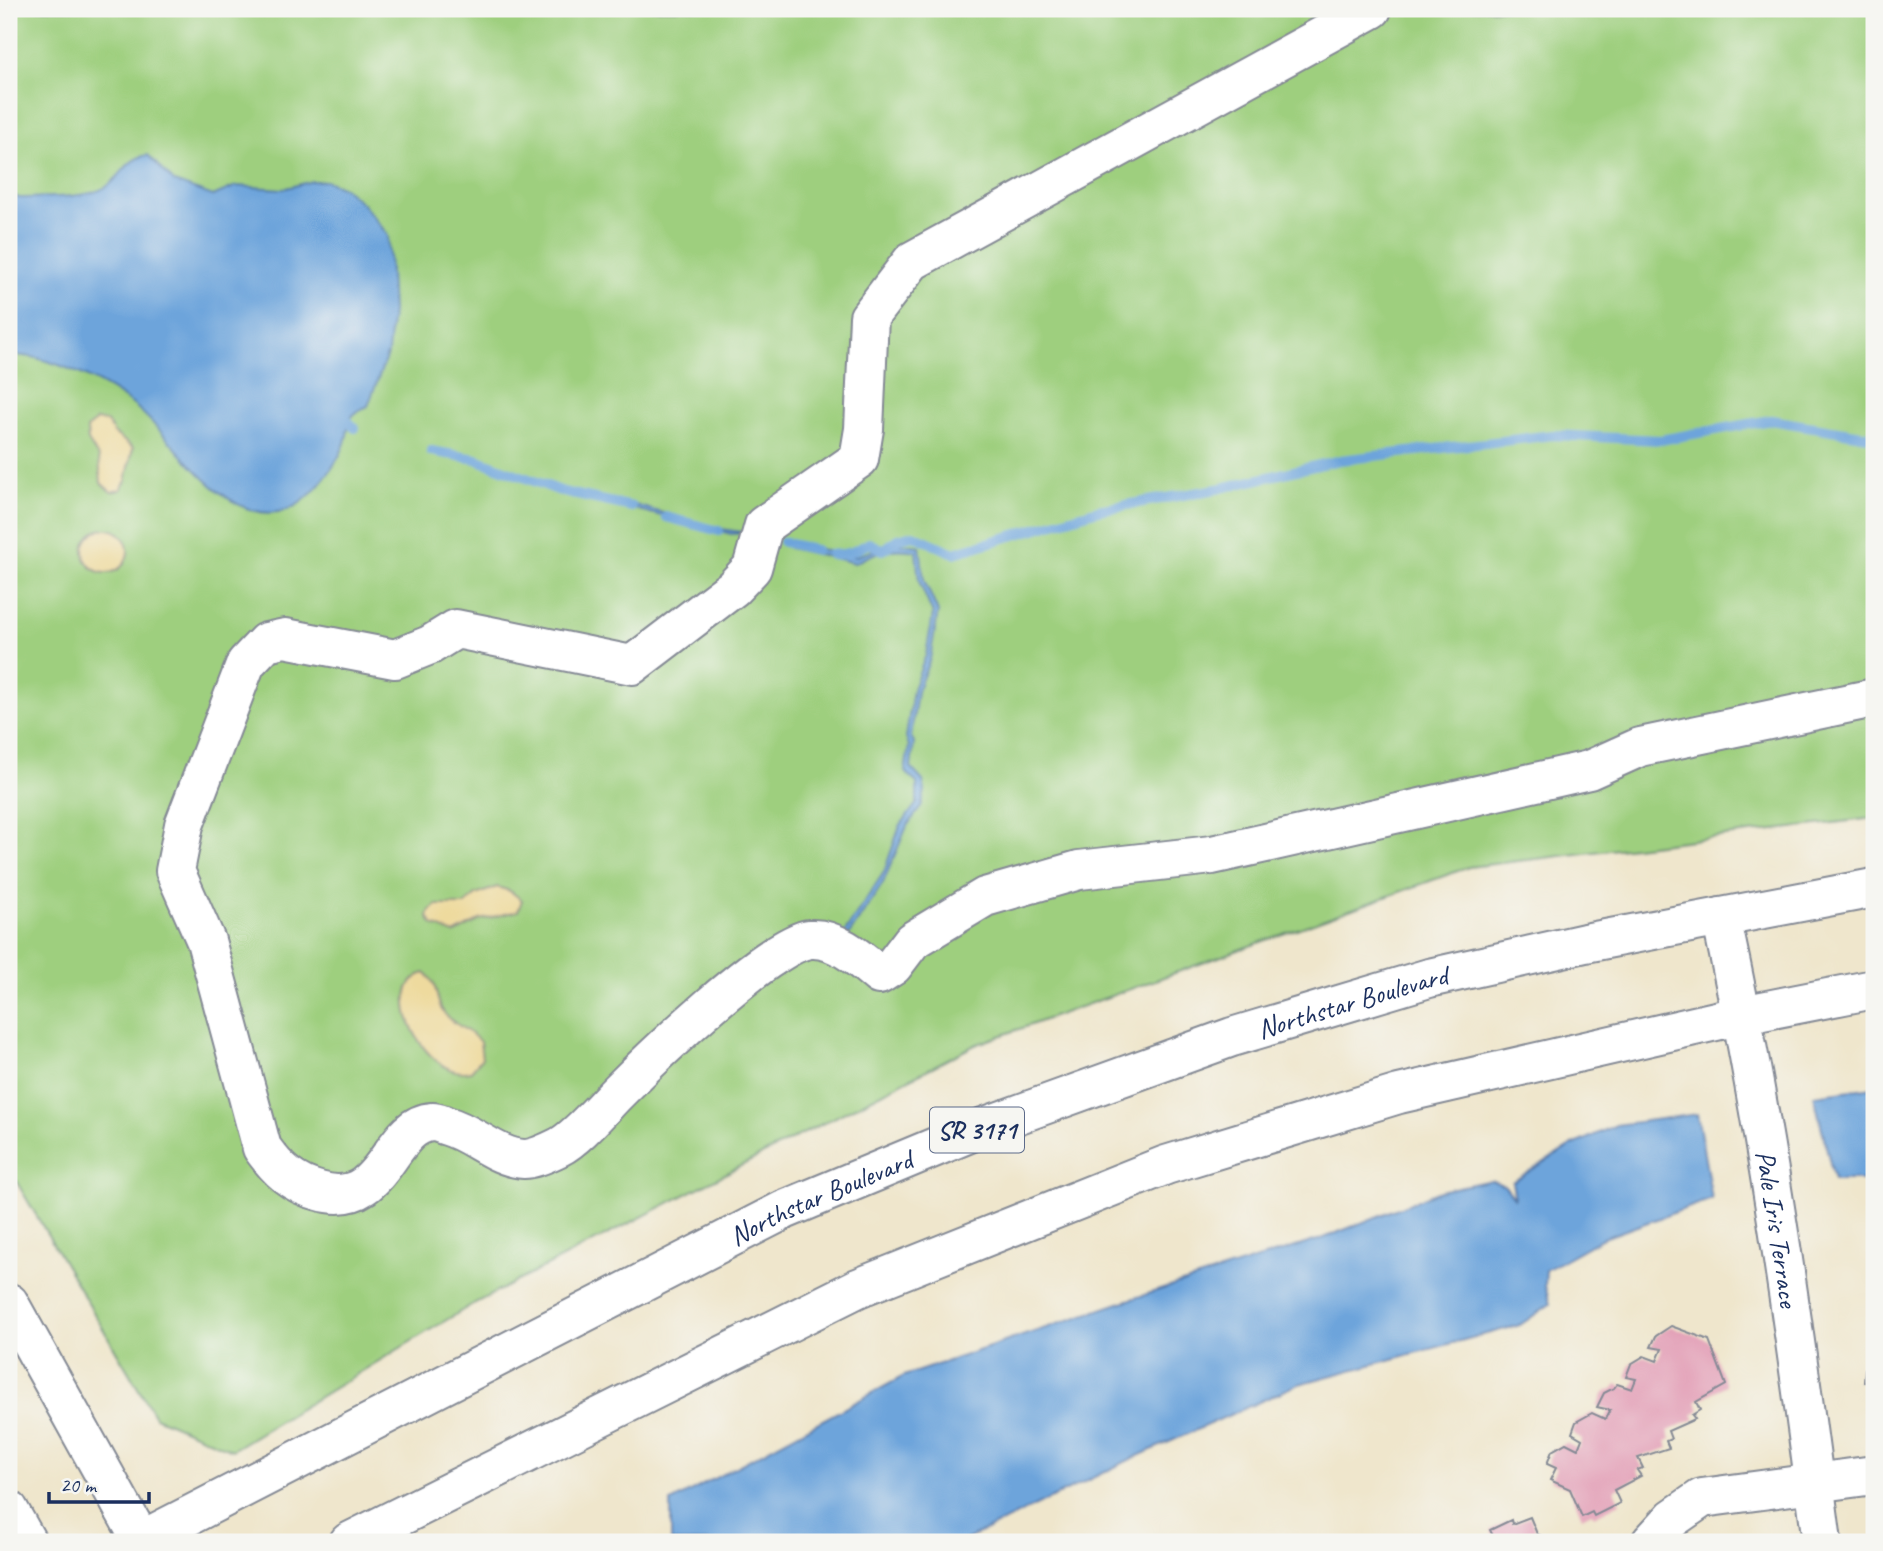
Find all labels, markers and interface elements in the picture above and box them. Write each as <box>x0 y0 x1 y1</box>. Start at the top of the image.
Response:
street label: Northstar Boulevard <box>1253 956 1454 1046</box>
road number: SR 3171 <box>930 1107 1024 1152</box>
street label: Northstar Boulevard <box>723 1140 921 1253</box>
street label: Pale Iris Terrace <box>1748 1148 1808 1311</box>
scale bar <box>49 1460 149 1504</box>
text: 20 m <box>60 1472 98 1498</box>

